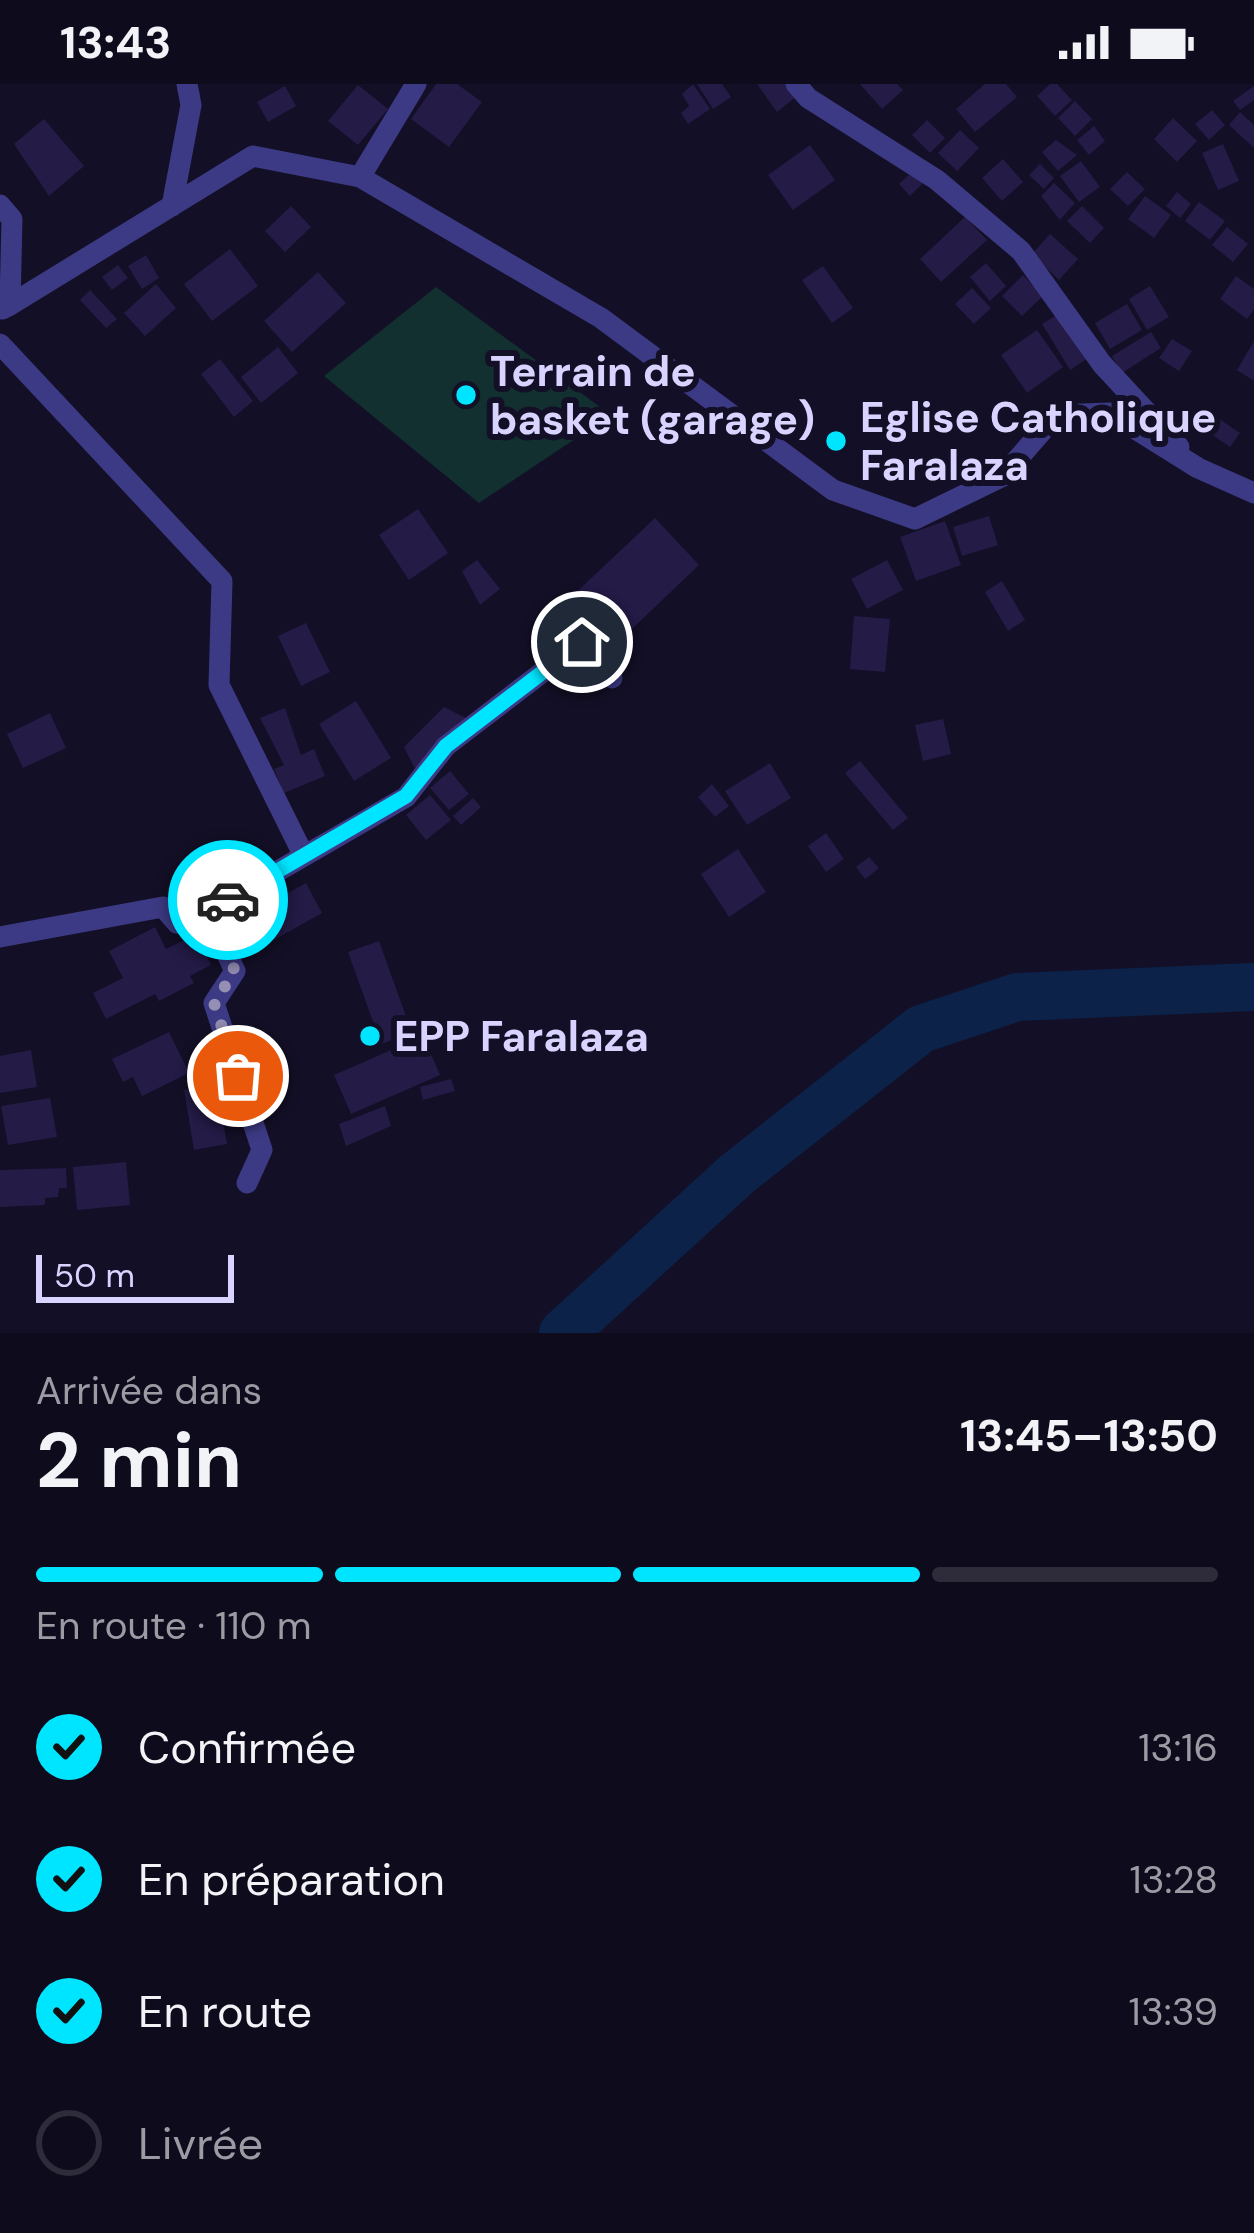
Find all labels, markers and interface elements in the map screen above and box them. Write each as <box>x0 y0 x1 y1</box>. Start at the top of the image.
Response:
text: 13:43 <box>60 13 171 72</box>
place label: Terrain de basket (garage) <box>490 344 815 447</box>
marker: Terrain de basket (garage) <box>453 382 479 408</box>
place label: Eglise Catholique Faralaza <box>860 390 1216 493</box>
marker: Eglise Catholique Faralaza <box>823 428 849 454</box>
pin <box>531 591 633 693</box>
icon: home <box>549 609 615 675</box>
courier <box>168 840 288 960</box>
icon: car <box>195 867 261 933</box>
place label: EPP Faralaza <box>394 1009 649 1064</box>
marker: EPP Faralaza <box>357 1023 383 1049</box>
pin <box>187 1025 289 1127</box>
icon: bag <box>205 1043 271 1109</box>
scale bar <box>36 1249 234 1302</box>
text: 50 m <box>54 1254 135 1297</box>
text: Arrivée dans <box>36 1365 262 1416</box>
text: 13:45–13:50 <box>960 1406 1218 1465</box>
text: 2 min <box>36 1410 242 1511</box>
text: En route · 110 m <box>36 1600 311 1651</box>
icon: check <box>36 1714 102 1780</box>
text: Confirmée <box>138 1718 356 1777</box>
text: 13:16 <box>1138 1722 1218 1773</box>
icon: check <box>36 1846 102 1912</box>
text: En préparation <box>138 1850 445 1909</box>
text: 13:28 <box>1129 1854 1218 1905</box>
icon: check <box>36 1978 102 2044</box>
text: En route <box>138 1982 312 2041</box>
text: 13:39 <box>1128 1986 1218 2037</box>
text: Livrée <box>138 2114 263 2173</box>

